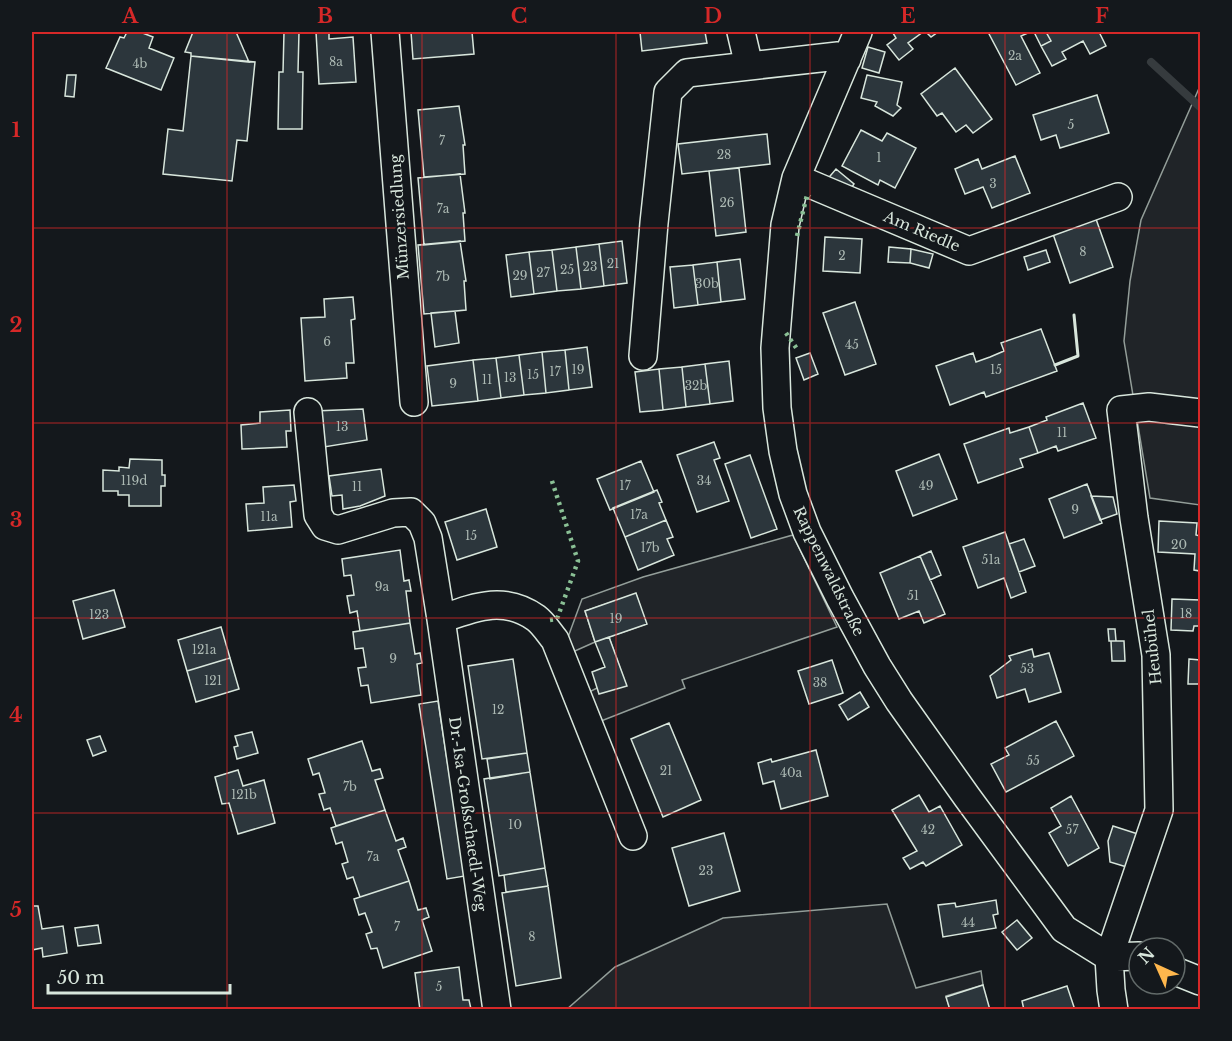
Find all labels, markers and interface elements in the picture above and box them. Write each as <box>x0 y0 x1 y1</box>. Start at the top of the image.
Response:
text: A <box>121 4 139 28</box>
text: B <box>317 4 333 28</box>
text: C <box>511 4 527 28</box>
text: D <box>704 4 722 28</box>
text: E <box>900 4 916 28</box>
text: F <box>1095 4 1109 28</box>
house number: 2a <box>1008 48 1022 63</box>
house number: 8a <box>329 54 343 69</box>
house number: 4b <box>133 56 148 71</box>
house number: 5 <box>1068 117 1075 132</box>
text: 1 <box>12 118 21 142</box>
house number: 7 <box>439 133 446 148</box>
house number: 28 <box>717 147 731 162</box>
house number: 1 <box>876 150 882 165</box>
street label: Münzersiedlung <box>385 153 413 280</box>
house number: 3 <box>989 176 997 191</box>
house number: 26 <box>719 195 735 210</box>
house number: 7a <box>437 201 450 216</box>
street label: Am Riedle <box>880 206 963 256</box>
house number: 8 <box>1079 244 1087 259</box>
house number: 2 <box>838 248 846 263</box>
house number: 21 <box>607 256 619 271</box>
house number: 23 <box>583 259 597 274</box>
house number: 25 <box>560 262 574 277</box>
house number: 27 <box>536 265 551 280</box>
house number: 29 <box>512 268 528 283</box>
house number: 7b <box>436 269 450 284</box>
house number: 30b <box>695 276 719 291</box>
text: 2 <box>9 313 23 337</box>
house number: 6 <box>323 334 331 349</box>
house number: 45 <box>845 337 859 352</box>
house number: 19 <box>571 362 585 377</box>
house number: 15 <box>990 362 1002 377</box>
house number: 17 <box>549 364 562 379</box>
house number: 15 <box>527 367 539 382</box>
house number: 13 <box>504 370 516 385</box>
house number: 11 <box>482 372 492 387</box>
house number: 9 <box>449 376 457 391</box>
house number: 32b <box>685 378 707 393</box>
house number: 13 <box>336 419 348 434</box>
house number: 11 <box>1057 425 1067 440</box>
house number: 119d <box>121 473 147 488</box>
house number: 34 <box>697 473 711 488</box>
house number: 17 <box>619 478 632 493</box>
house number: 49 <box>919 478 933 493</box>
house number: 11 <box>352 479 362 494</box>
house number: 9 <box>1071 502 1079 517</box>
street label: Rappenwaldstraße <box>789 503 869 639</box>
house number: 17a <box>630 507 648 522</box>
text: 3 <box>10 508 22 532</box>
house number: 11a <box>260 509 278 524</box>
house number: 15 <box>465 528 477 543</box>
house number: 20 <box>1171 537 1187 552</box>
house number: 17b <box>640 540 660 555</box>
house number: 51a <box>982 552 1001 567</box>
house number: 9a <box>375 579 390 594</box>
house number: 51 <box>907 588 919 603</box>
house number: 18 <box>1180 606 1192 621</box>
house number: 123 <box>89 607 109 622</box>
street label: Heubühel <box>1139 608 1165 686</box>
house number: 19 <box>609 611 623 626</box>
house number: 121a <box>192 642 217 657</box>
house number: 9 <box>389 651 397 666</box>
house number: 53 <box>1020 661 1034 676</box>
house number: 121 <box>204 673 222 688</box>
house number: 38 <box>813 675 827 690</box>
house number: 12 <box>492 702 504 717</box>
text: 4 <box>9 703 23 727</box>
street label: Dr.-Isa-Großschaedl-Weg <box>445 715 491 914</box>
house number: 55 <box>1026 753 1040 768</box>
house number: 21 <box>660 763 672 778</box>
house number: 40a <box>780 765 802 780</box>
house number: 7b <box>343 779 357 794</box>
house number: 121b <box>231 787 257 802</box>
house number: 10 <box>508 817 522 832</box>
house number: 42 <box>921 822 935 837</box>
house number: 57 <box>1066 822 1079 837</box>
house number: 7a <box>367 849 380 864</box>
house number: 23 <box>699 863 713 878</box>
text: 5 <box>10 898 22 922</box>
house number: 44 <box>961 915 975 930</box>
house number: 7 <box>394 919 401 934</box>
house number: 8 <box>528 929 536 944</box>
north arrow <box>1127 936 1187 996</box>
text: N <box>1134 943 1159 968</box>
scale bar <box>48 957 230 995</box>
text: 50 m <box>57 967 105 989</box>
house number: 5 <box>436 979 443 994</box>

